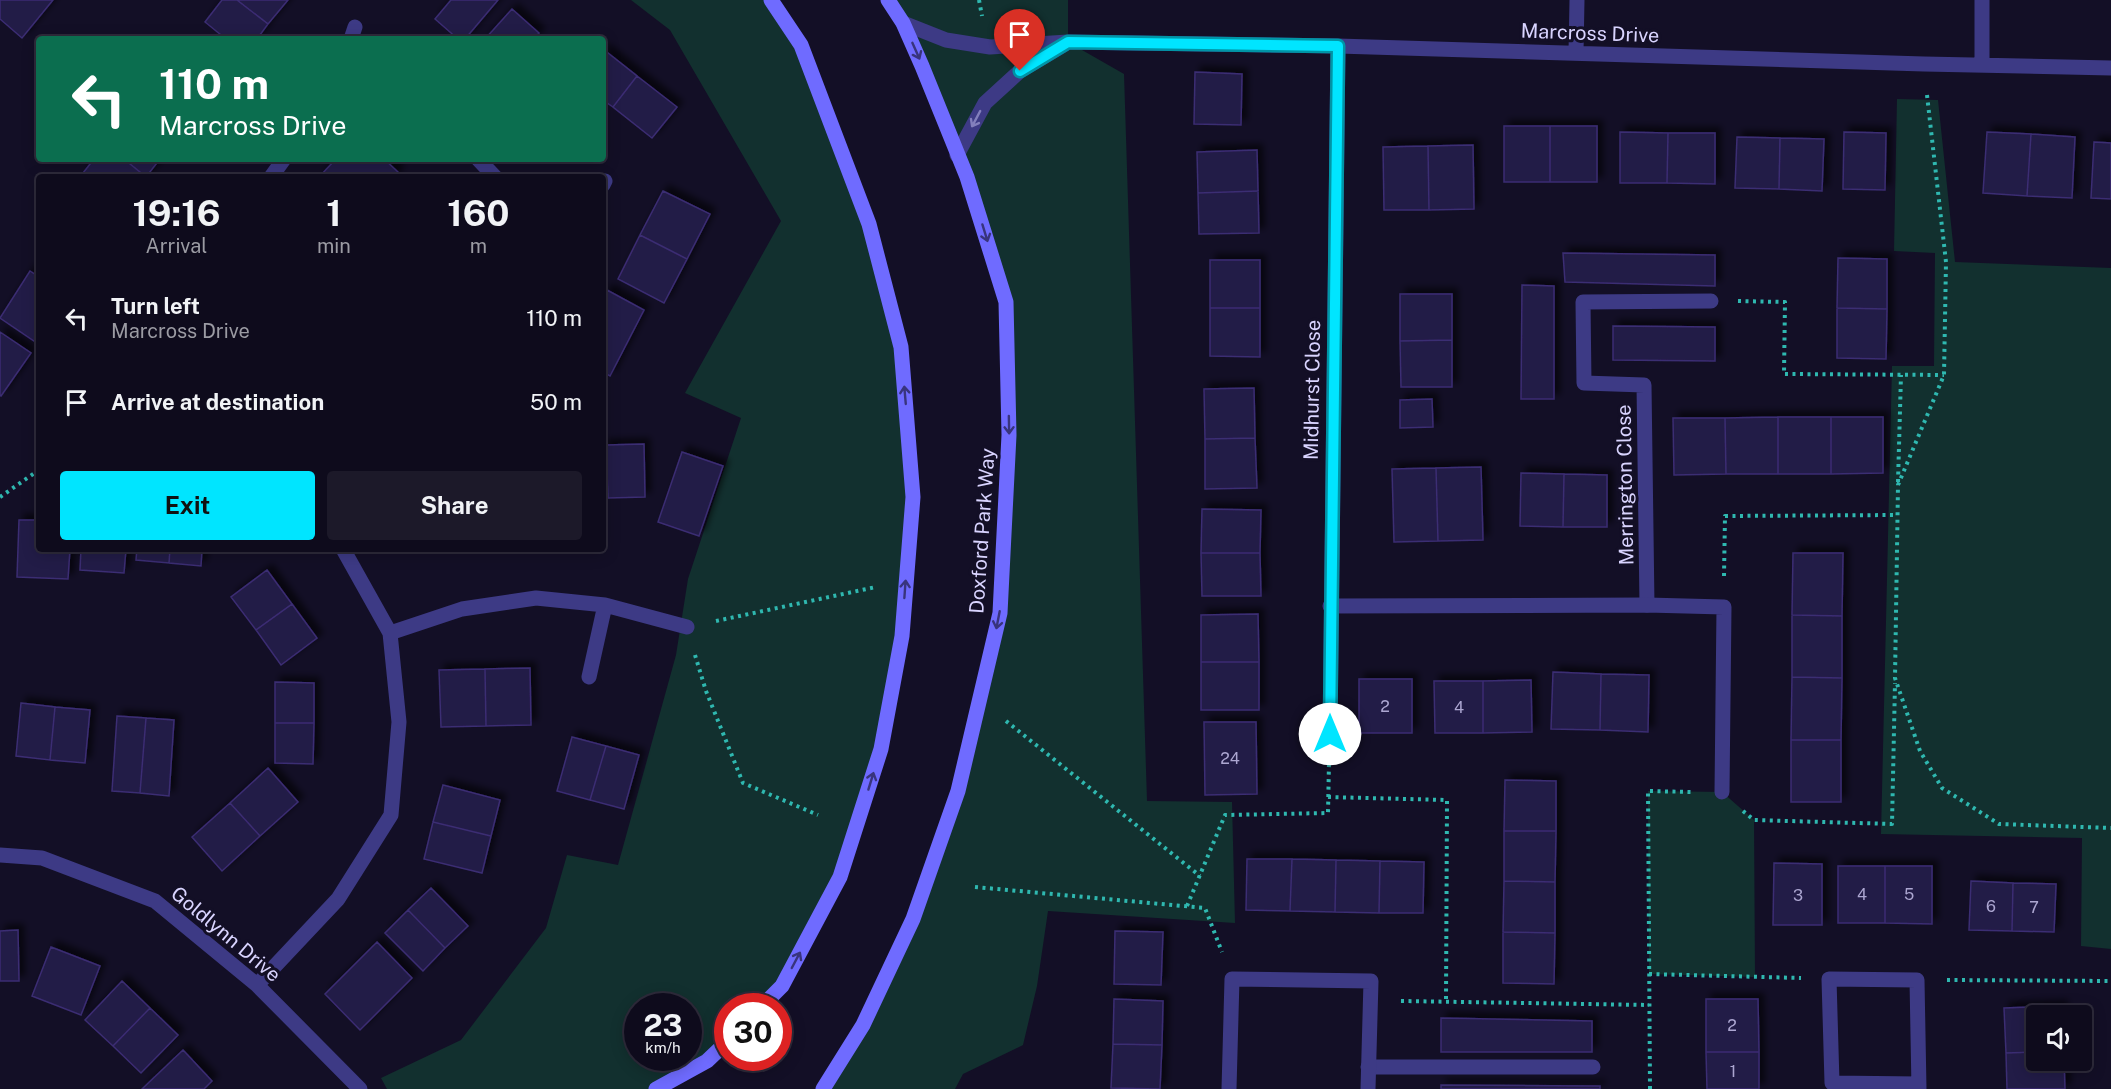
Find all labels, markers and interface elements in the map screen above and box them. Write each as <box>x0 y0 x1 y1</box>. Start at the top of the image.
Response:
pin <box>994 9 1045 71</box>
icon: arrive <box>1003 18 1036 51</box>
street label: Marcross Drive <box>1520 19 1660 47</box>
one-way arrow <box>910 42 922 60</box>
text: 110 m <box>159 59 269 108</box>
icon: left <box>60 60 138 138</box>
text: Marcross Drive <box>159 109 346 141</box>
one-way arrow <box>970 110 982 127</box>
text: 19:16 <box>132 192 220 234</box>
text: 1 <box>326 192 342 234</box>
text: 160 <box>447 192 510 234</box>
one-way arrow <box>980 224 991 243</box>
text: Arrival <box>146 234 207 258</box>
text: min <box>317 234 351 258</box>
text: m <box>470 234 487 258</box>
text: Turn left <box>111 293 200 319</box>
icon: left <box>60 302 93 335</box>
text: 110 m <box>526 305 582 331</box>
text: Marcross Drive <box>111 319 250 343</box>
street label: Midhurst Close <box>1299 320 1325 460</box>
icon: arrive <box>60 386 93 419</box>
one-way arrow <box>899 386 910 406</box>
text: Arrive at destination <box>111 389 324 415</box>
text: 50 m <box>530 389 582 415</box>
street label: Merrington Close <box>1612 404 1638 566</box>
one-way arrow <box>1003 415 1014 435</box>
street label: Doxford Park Way <box>964 447 1000 615</box>
button: Exit <box>60 471 315 540</box>
button: Share <box>327 471 582 540</box>
one-way arrow <box>900 580 911 600</box>
one-way arrow <box>992 609 1003 629</box>
house number: 2 <box>1380 697 1390 716</box>
house number: 4 <box>1454 698 1464 717</box>
position arrow <box>1298 702 1362 766</box>
house number: 24 <box>1220 749 1240 768</box>
one-way arrow <box>866 772 877 791</box>
street label: Goldlynn Drive <box>166 881 286 987</box>
house number: 4 <box>1857 885 1867 904</box>
house number: 5 <box>1904 885 1914 904</box>
house number: 3 <box>1793 886 1803 905</box>
house number: 6 <box>1986 897 1996 916</box>
house number: 7 <box>2029 898 2039 917</box>
one-way arrow <box>790 952 802 969</box>
speed limit sign: 30 <box>714 993 792 1071</box>
map controls <box>2026 1005 2092 1071</box>
button: sound <box>2026 1005 2092 1071</box>
text: 23 <box>643 1007 683 1043</box>
house number: 2 <box>1727 1016 1737 1035</box>
text: km/h <box>645 1039 681 1056</box>
house number: 1 <box>1730 1062 1736 1081</box>

